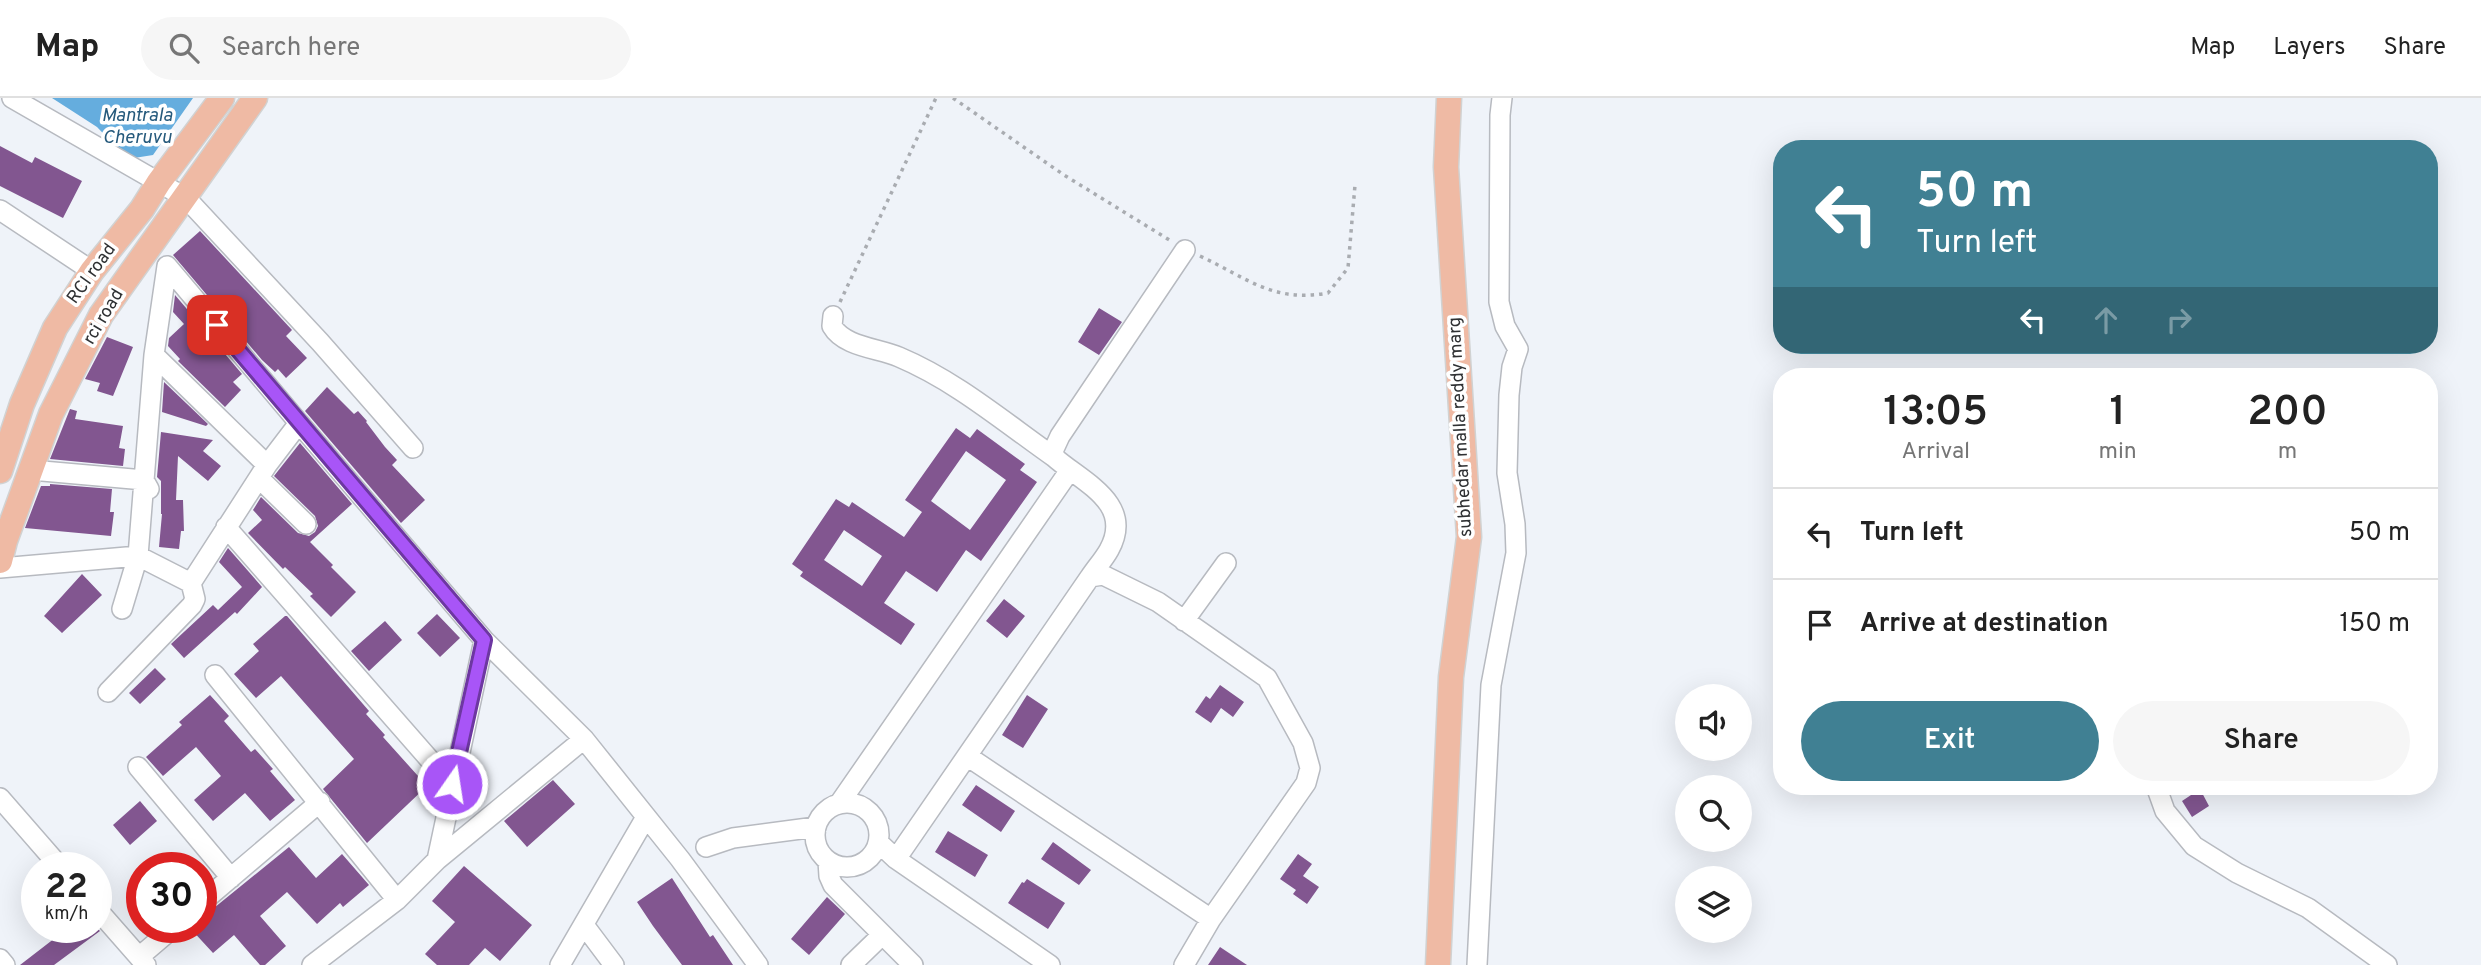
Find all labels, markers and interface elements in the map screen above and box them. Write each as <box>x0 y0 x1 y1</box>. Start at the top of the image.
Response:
search box <box>141 17 631 80</box>
text: Map <box>35 27 99 69</box>
icon: search <box>165 29 203 67</box>
text: Search here <box>221 32 360 65</box>
text: Map <box>2190 33 2235 63</box>
text: Layers <box>2273 33 2345 63</box>
text: Share <box>2383 33 2446 63</box>
water label: Mantrala Cheruvu <box>101 104 173 150</box>
text: 50 m <box>1916 163 2033 225</box>
icon: left <box>1801 168 1892 259</box>
text: Turn left <box>1916 224 2037 264</box>
street label: RCI road <box>62 239 122 309</box>
street label: rci road <box>78 285 130 349</box>
pin <box>187 295 247 355</box>
icon: left <box>2014 301 2052 339</box>
icon: ahead <box>2087 301 2125 339</box>
icon: right <box>2160 301 2198 339</box>
icon: arrive <box>198 306 236 344</box>
street label: subhedar malla reddy marg <box>1444 316 1478 538</box>
text: 13:05 <box>1883 387 1988 440</box>
text: 1 <box>2109 387 2126 440</box>
text: 200 <box>2247 387 2328 440</box>
text: Arrival <box>1901 438 1970 467</box>
text: min <box>2099 438 2137 467</box>
text: m <box>2278 438 2297 467</box>
icon: left <box>1801 515 1839 553</box>
text: Turn left <box>1860 517 1964 550</box>
text: 50 m <box>2349 517 2410 550</box>
icon: arrive <box>1801 606 1839 644</box>
text: Arrive at destination <box>1860 608 2108 641</box>
text: 150 m <box>2339 608 2410 641</box>
map controls <box>1675 684 1752 943</box>
button: sound <box>1675 684 1752 761</box>
button: Exit <box>1801 701 2099 781</box>
button: Share <box>2113 701 2410 781</box>
position arrow <box>415 747 489 821</box>
button: search <box>1675 775 1752 852</box>
speed limit sign: 30 <box>126 852 217 943</box>
text: 22 <box>45 866 88 910</box>
button: layers <box>1675 866 1752 943</box>
text: km/h <box>45 903 88 926</box>

